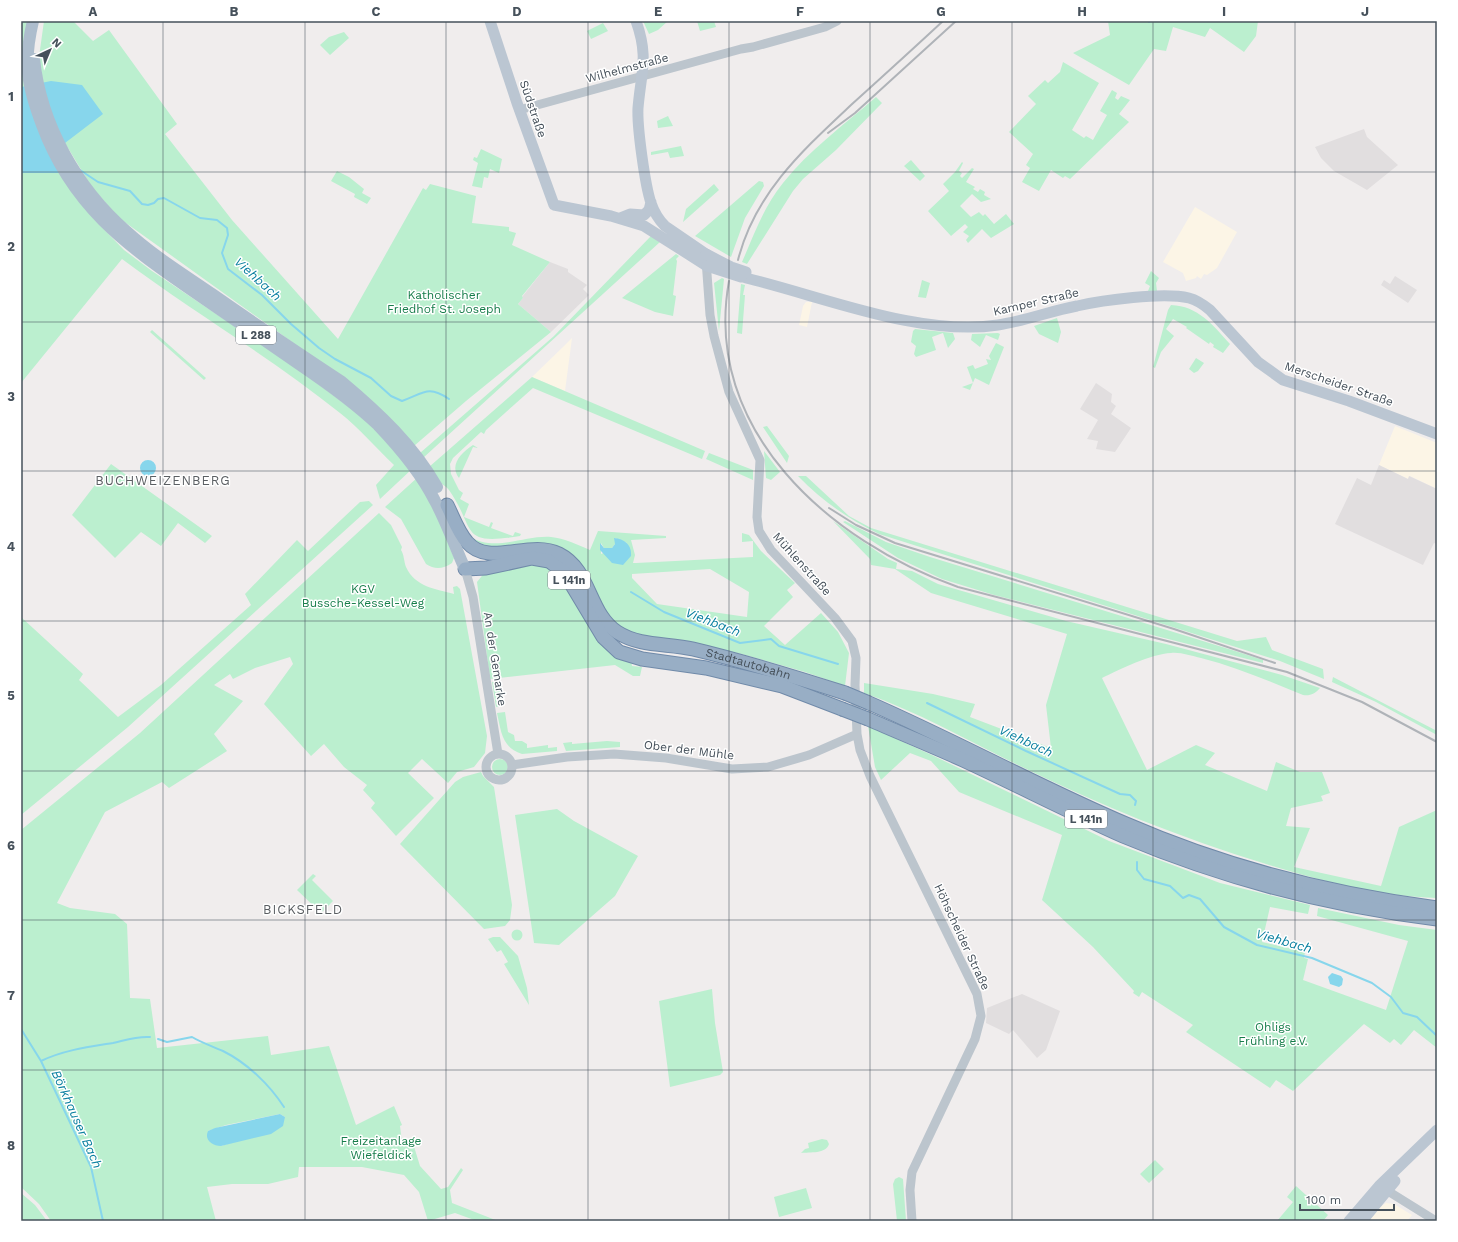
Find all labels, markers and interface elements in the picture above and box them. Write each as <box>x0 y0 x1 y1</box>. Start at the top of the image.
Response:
text: A <box>89 4 98 19</box>
text: B <box>230 4 239 19</box>
text: C <box>372 4 381 19</box>
text: D <box>512 4 522 19</box>
text: E <box>654 4 662 19</box>
text: F <box>796 4 804 19</box>
text: G <box>936 4 946 19</box>
text: H <box>1077 4 1087 19</box>
text: I <box>1222 4 1226 19</box>
text: J <box>1361 4 1369 19</box>
north arrow <box>30 30 70 70</box>
text: N <box>49 36 64 51</box>
street label: Wilhelmstraße <box>584 50 670 86</box>
street label: Südstraße <box>517 78 549 140</box>
text: 1 <box>8 89 14 104</box>
text: 2 <box>7 239 15 254</box>
water label: Viehbach <box>232 254 285 304</box>
street label: Kamper Straße <box>992 285 1080 319</box>
park label: Katholischer Friedhof St. Joseph <box>387 288 501 316</box>
road number: L 288 <box>236 326 276 344</box>
street label: Merscheider Straße <box>1283 359 1395 409</box>
text: 3 <box>7 389 15 404</box>
district label: BUCHWEIZENBERG <box>95 473 231 488</box>
street label: Mühlenstraße <box>770 530 834 599</box>
text: 4 <box>7 539 16 554</box>
road number: L 141n <box>548 571 590 589</box>
park label: KGV Bussche-Kessel-Weg <box>302 582 425 610</box>
water label: Viehbach <box>683 605 743 639</box>
street label: An der Gemarke <box>481 611 509 707</box>
street label: Stadtautobahn <box>704 645 793 683</box>
text: 5 <box>7 688 15 703</box>
water label: Viehbach <box>997 722 1055 760</box>
street label: Ober der Mühle <box>643 738 735 762</box>
road number: L 141n <box>1065 810 1107 828</box>
text: 6 <box>7 838 15 853</box>
street label: Höhscheider Straße <box>931 882 993 992</box>
district label: BICKSFELD <box>263 902 343 917</box>
water label: Viehbach <box>1254 926 1314 956</box>
text: 7 <box>7 988 15 1003</box>
park label: Ohligs Frühling e.V. <box>1238 1020 1308 1048</box>
water label: Börkhauser Bach <box>49 1068 105 1171</box>
park label: Freizeitanlage Wiefeldick <box>340 1134 422 1162</box>
text: 8 <box>7 1138 15 1153</box>
scale bar <box>1300 1186 1394 1212</box>
text: 100 m <box>1306 1193 1341 1207</box>

